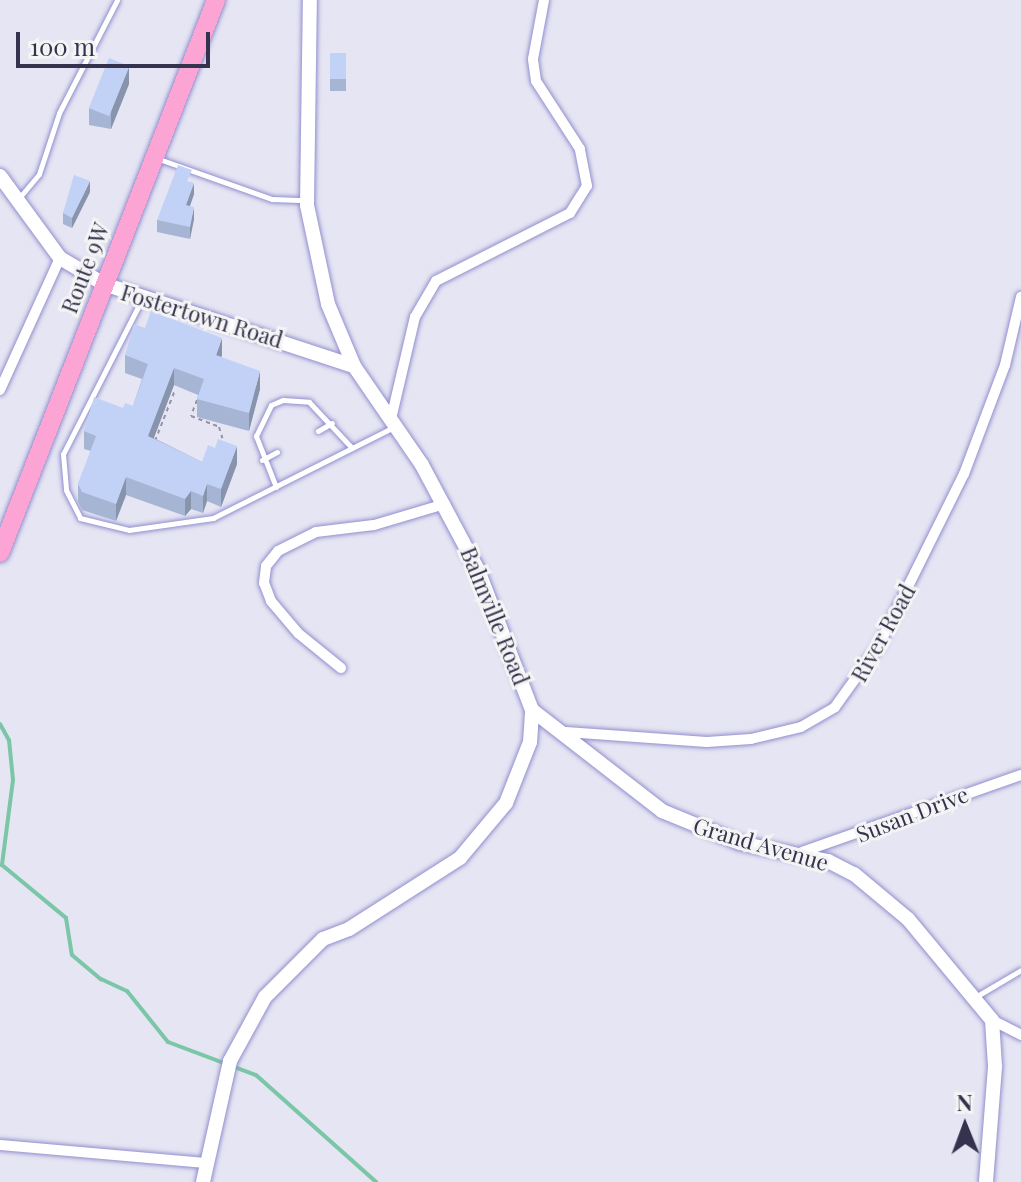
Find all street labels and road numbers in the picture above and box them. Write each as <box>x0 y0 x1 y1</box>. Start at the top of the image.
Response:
street label: Route 9W <box>56 219 114 317</box>
street label: Fostertown Road <box>118 279 286 353</box>
street label: Balmville Road <box>455 543 535 689</box>
street label: River Road <box>845 579 921 687</box>
street label: Susan Drive <box>852 781 972 847</box>
street label: Grand Avenue <box>690 812 832 876</box>

